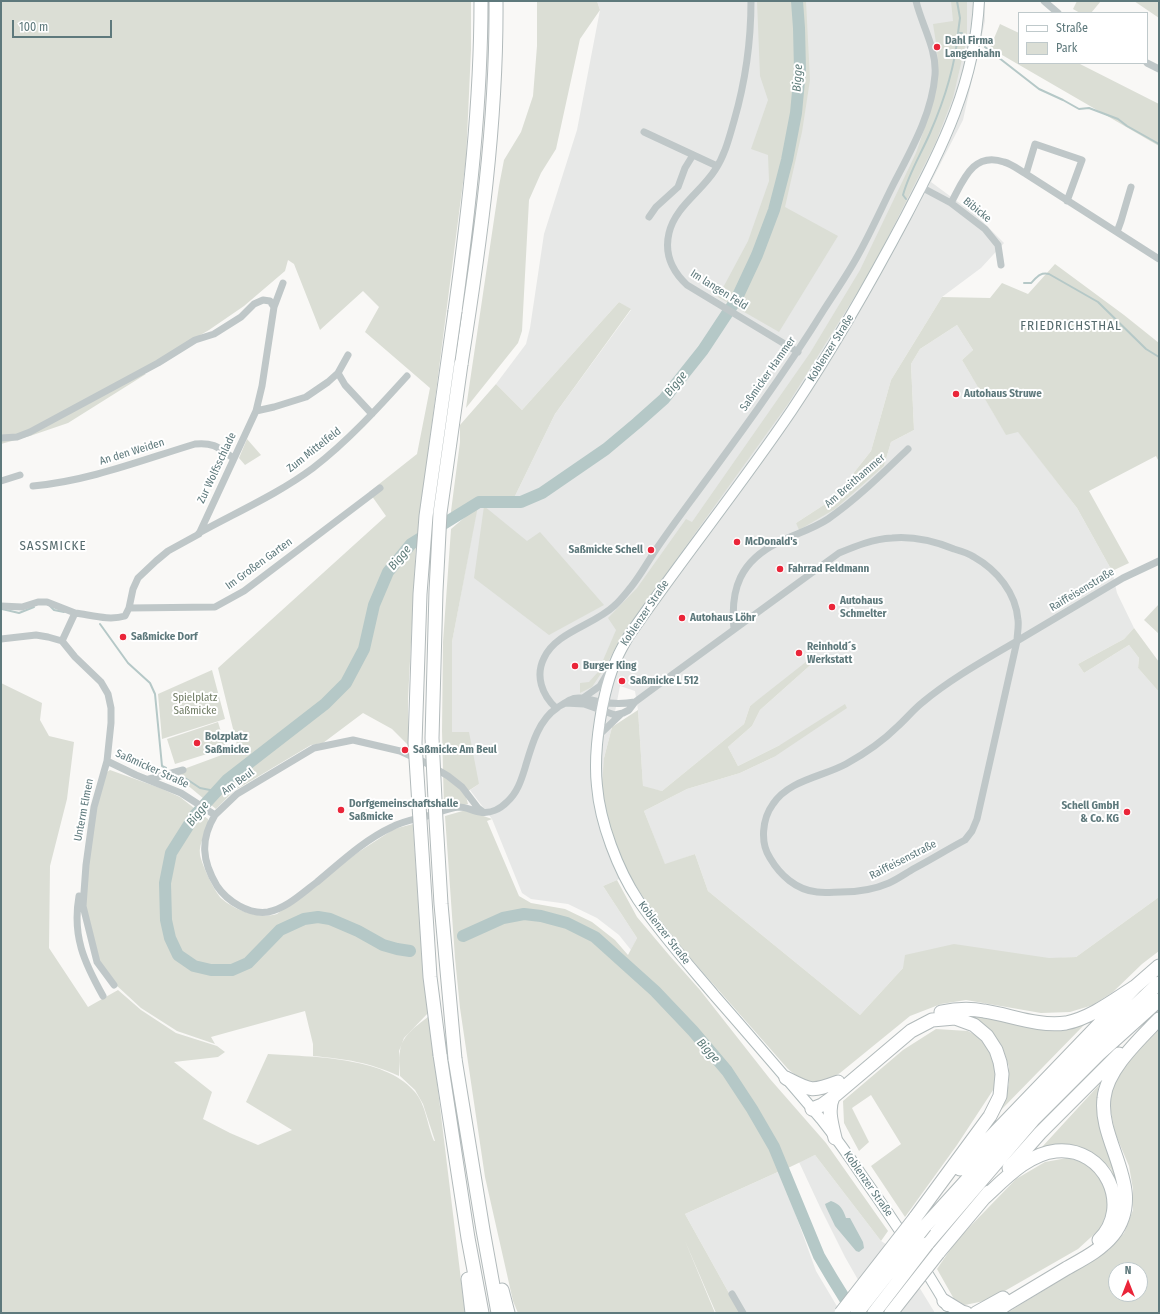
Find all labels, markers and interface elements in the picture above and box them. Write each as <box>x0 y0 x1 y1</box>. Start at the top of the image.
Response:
scale bar <box>14 12 114 38</box>
legend <box>1018 12 1148 64</box>
text: 100 m <box>19 20 48 34</box>
text: Straße <box>1056 21 1088 35</box>
place label: Dahl Firma Langenhahn <box>945 34 1001 60</box>
text: Park <box>1056 41 1077 55</box>
marker: Dahl Firma Langenhahn <box>932 42 942 52</box>
water label: Bigge <box>790 64 806 92</box>
street label: Bibicke <box>960 195 994 225</box>
street label: Im langen Feld <box>688 267 750 313</box>
street label: Koblenzer Straße <box>805 312 857 384</box>
district label: FRIEDRICHSTHAL <box>1020 318 1122 334</box>
street label: Saßmicker Hammer <box>737 334 799 414</box>
water label: Bigge <box>662 369 690 399</box>
place label: Autohaus Struwe <box>964 387 1042 401</box>
marker: Autohaus Struwe <box>951 389 961 399</box>
street label: Zum Mittelfeld <box>284 425 344 475</box>
street label: Zur Wolfsschlade <box>195 430 239 506</box>
street label: An den Weiden <box>98 436 166 468</box>
street label: Am Breithammer <box>822 451 888 511</box>
street label: Im Großen Garten <box>223 535 295 593</box>
place label: McDonald's <box>745 535 797 549</box>
marker: McDonald's <box>732 537 742 547</box>
district label: SASSMICKE <box>19 538 87 554</box>
water label: Bigge <box>386 543 414 573</box>
place label: Saßmicke Schell <box>569 543 643 557</box>
marker: Saßmicke Schell <box>646 545 656 555</box>
place label: Fahrrad Feldmann <box>788 562 869 576</box>
marker: Fahrrad Feldmann <box>775 564 785 574</box>
street label: Raiffeisenstraße <box>1047 565 1117 615</box>
street label: Koblenzer Straße <box>618 577 672 649</box>
place label: Autohaus Schmelter <box>840 594 887 620</box>
marker: Autohaus Schmelter <box>827 602 837 612</box>
place label: Autohaus Löhr <box>690 611 756 625</box>
marker: Autohaus Löhr <box>677 613 687 623</box>
place label: Saßmicke Dorf <box>131 630 198 644</box>
marker: Saßmicke Dorf <box>118 632 128 642</box>
place label: Reinhold´s Werkstatt <box>807 640 856 666</box>
marker: Reinhold´s Werkstatt <box>794 648 804 658</box>
place label: Burger King <box>583 659 636 673</box>
marker: Burger King <box>570 661 580 671</box>
place label: Saßmicke L 512 <box>630 674 699 688</box>
marker: Saßmicke L 512 <box>617 676 627 686</box>
park label: Spielplatz Saßmicke <box>173 691 217 717</box>
place label: Bolzplatz Saßmicke <box>205 730 249 756</box>
marker: Bolzplatz Saßmicke <box>192 738 202 748</box>
place label: Saßmicke Am Beul <box>413 743 497 757</box>
marker: Saßmicke Am Beul <box>400 745 410 755</box>
street label: Saßmicker Straße <box>113 747 191 791</box>
street label: Am Beul <box>219 766 257 798</box>
street label: Unterm Elmen <box>71 777 97 843</box>
place label: Dorfgemeinschaftshalle Saßmicke <box>349 797 458 823</box>
water label: Bigge <box>184 799 212 829</box>
place label: Schell GmbH & Co. KG <box>1061 799 1119 825</box>
marker: Dorfgemeinschaftshalle Saßmicke <box>336 805 346 815</box>
marker: Schell GmbH & Co. KG <box>1122 807 1132 817</box>
street label: Raiffeisenstraße <box>867 837 939 883</box>
street label: Koblenzer Straße <box>635 899 693 967</box>
water label: Bigge <box>693 1036 723 1066</box>
street label: Koblenzer Straße <box>841 1149 895 1219</box>
north arrow <box>1108 1262 1148 1302</box>
text: N <box>1125 1264 1131 1277</box>

